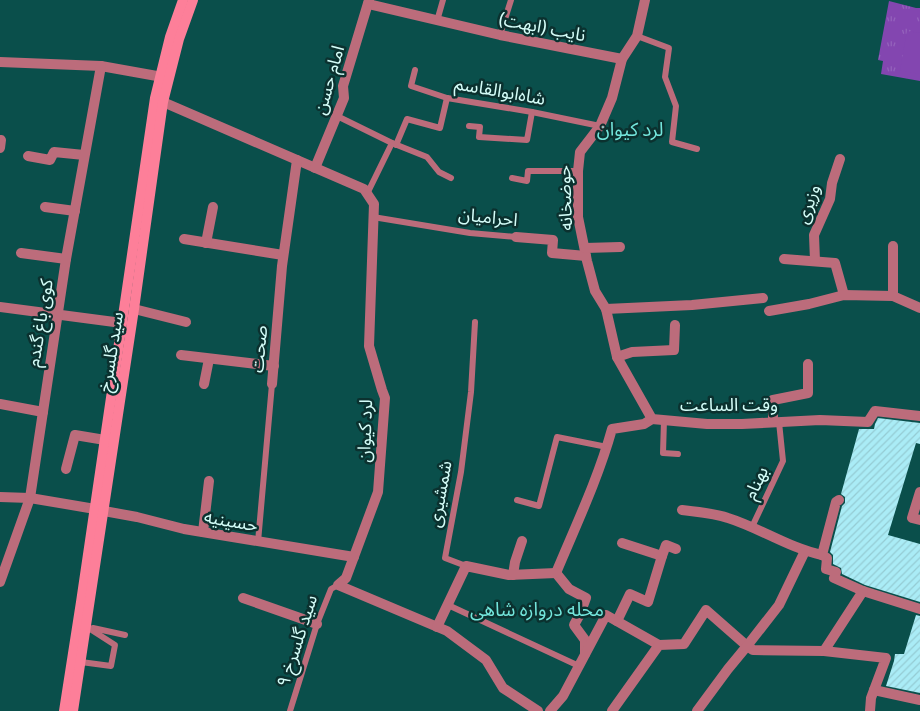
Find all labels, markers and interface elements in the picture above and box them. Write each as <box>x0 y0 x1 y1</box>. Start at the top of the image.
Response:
street label: نایب (ابهت) <box>497 8 587 46</box>
street label: امام حسن <box>309 43 352 118</box>
street label: شاه‌ابوالقاسم <box>453 72 547 112</box>
district label: لرد کیوان <box>597 118 663 141</box>
street label: حوضخانه <box>553 165 577 231</box>
street label: وزیری <box>791 181 825 227</box>
street label: احرامیان <box>457 203 519 231</box>
street label: کوی باغ گندم <box>22 277 61 369</box>
street label: سید گلسرخ <box>94 310 130 394</box>
street label: صحت <box>246 324 272 374</box>
street label: وقت الساعت <box>680 394 778 416</box>
street label: لرد کیوان <box>353 399 377 463</box>
street label: شمشیری <box>423 459 457 529</box>
street label: بهنام <box>739 463 776 504</box>
street label: حسینیه <box>202 505 260 537</box>
street label: سید گلسرخ ۹ <box>272 592 324 690</box>
district label: محله دروازه شاهی <box>470 598 604 621</box>

